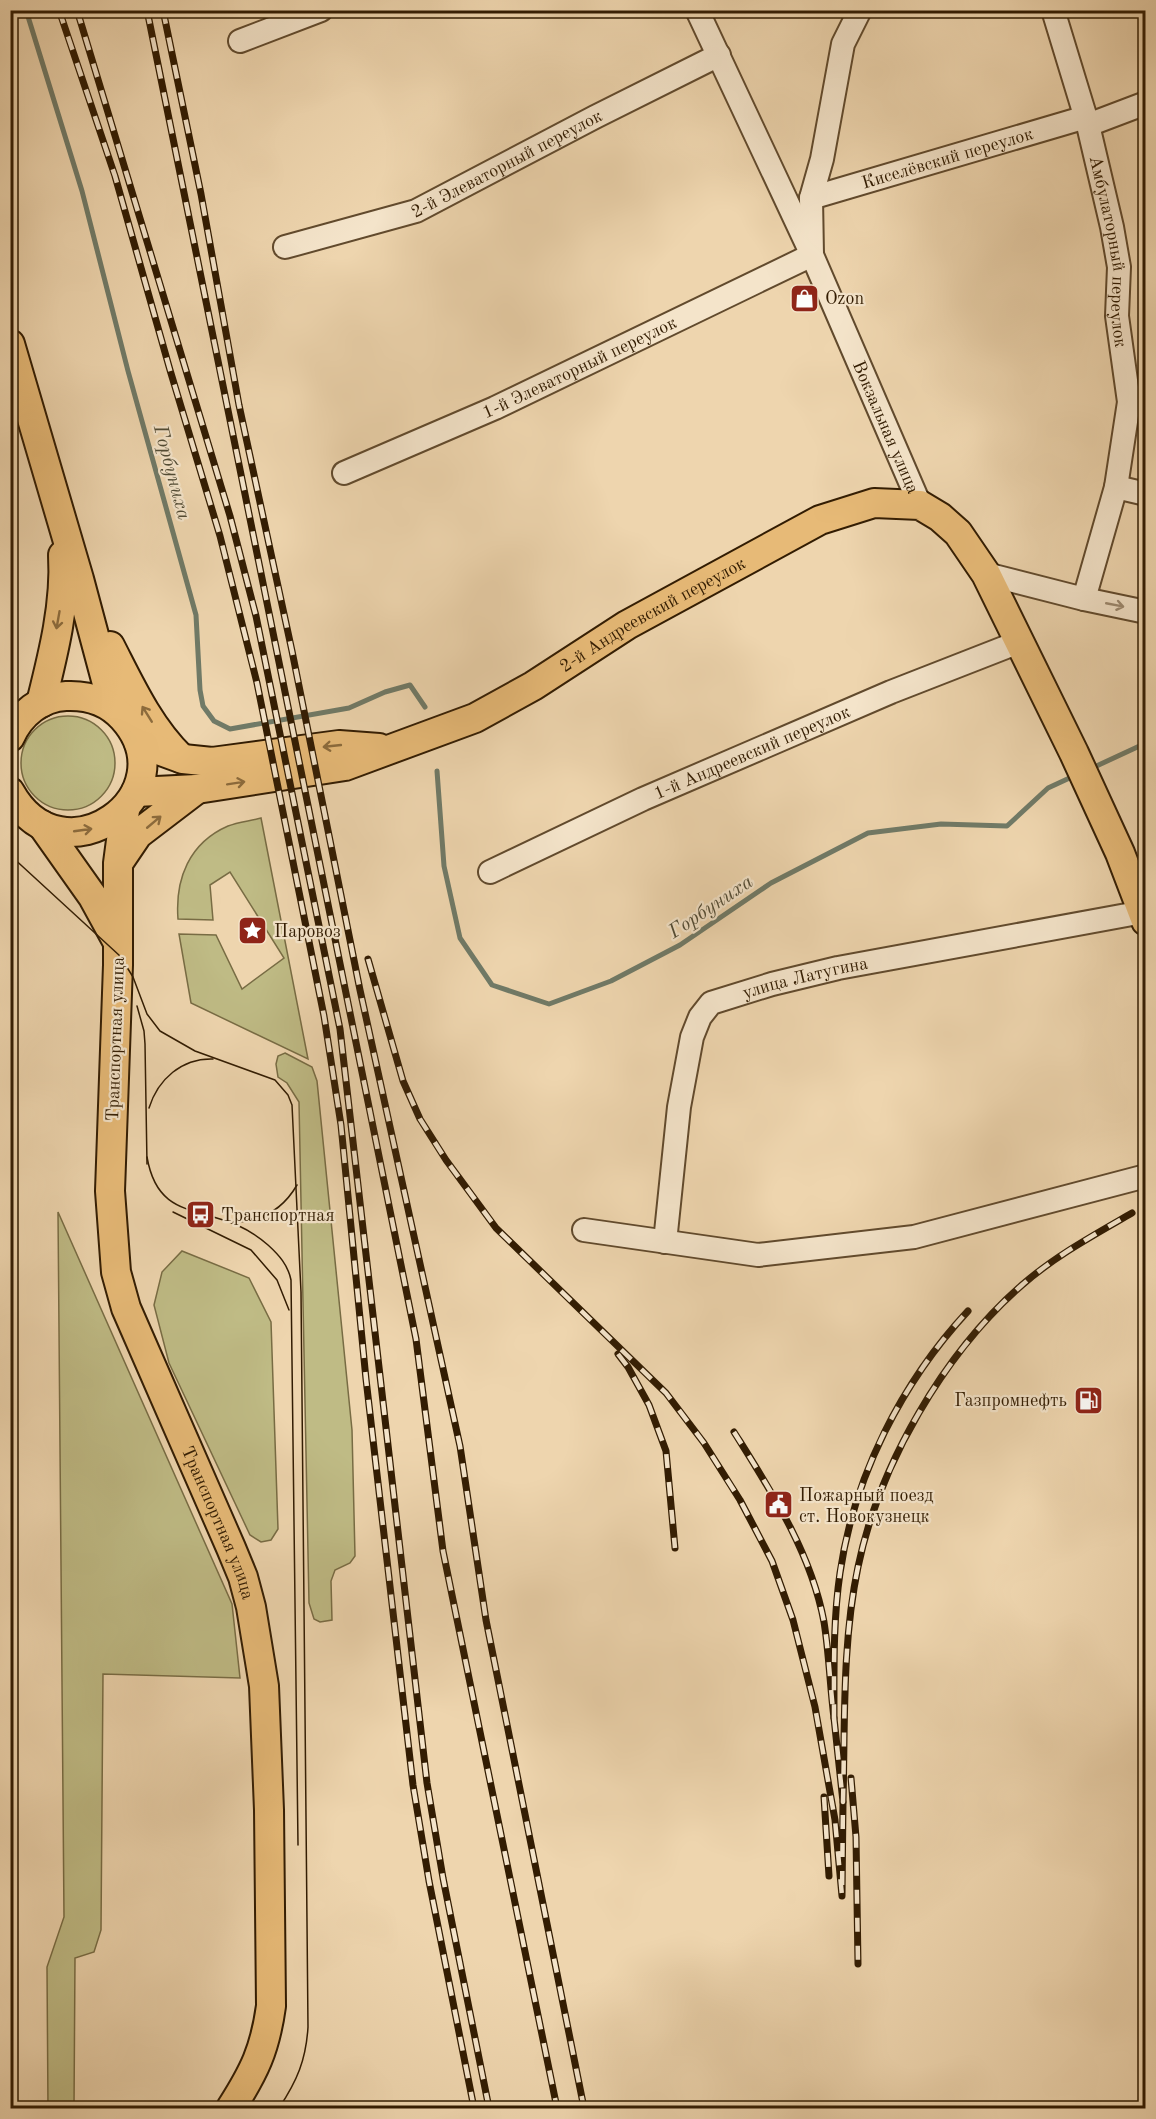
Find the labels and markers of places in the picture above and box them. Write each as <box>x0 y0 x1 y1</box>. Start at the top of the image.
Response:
shop icon: Ozon <box>788 282 820 314</box>
place label: Ozon <box>825 290 864 308</box>
place icon: Паровоз <box>237 915 269 947</box>
place label: Паровоз <box>274 923 341 941</box>
bus stop icon: Транспортная <box>184 1199 216 1231</box>
place label: Транспортная <box>221 1207 335 1225</box>
fuel station icon: Газпромнефть <box>1072 1384 1104 1416</box>
place label: Газпромнефть <box>954 1392 1067 1411</box>
place label: Пожарный поезд ст. Новокузнецк <box>799 1487 934 1526</box>
public building icon: Пожарный поезд ст. Новокузнецк <box>762 1489 794 1521</box>

